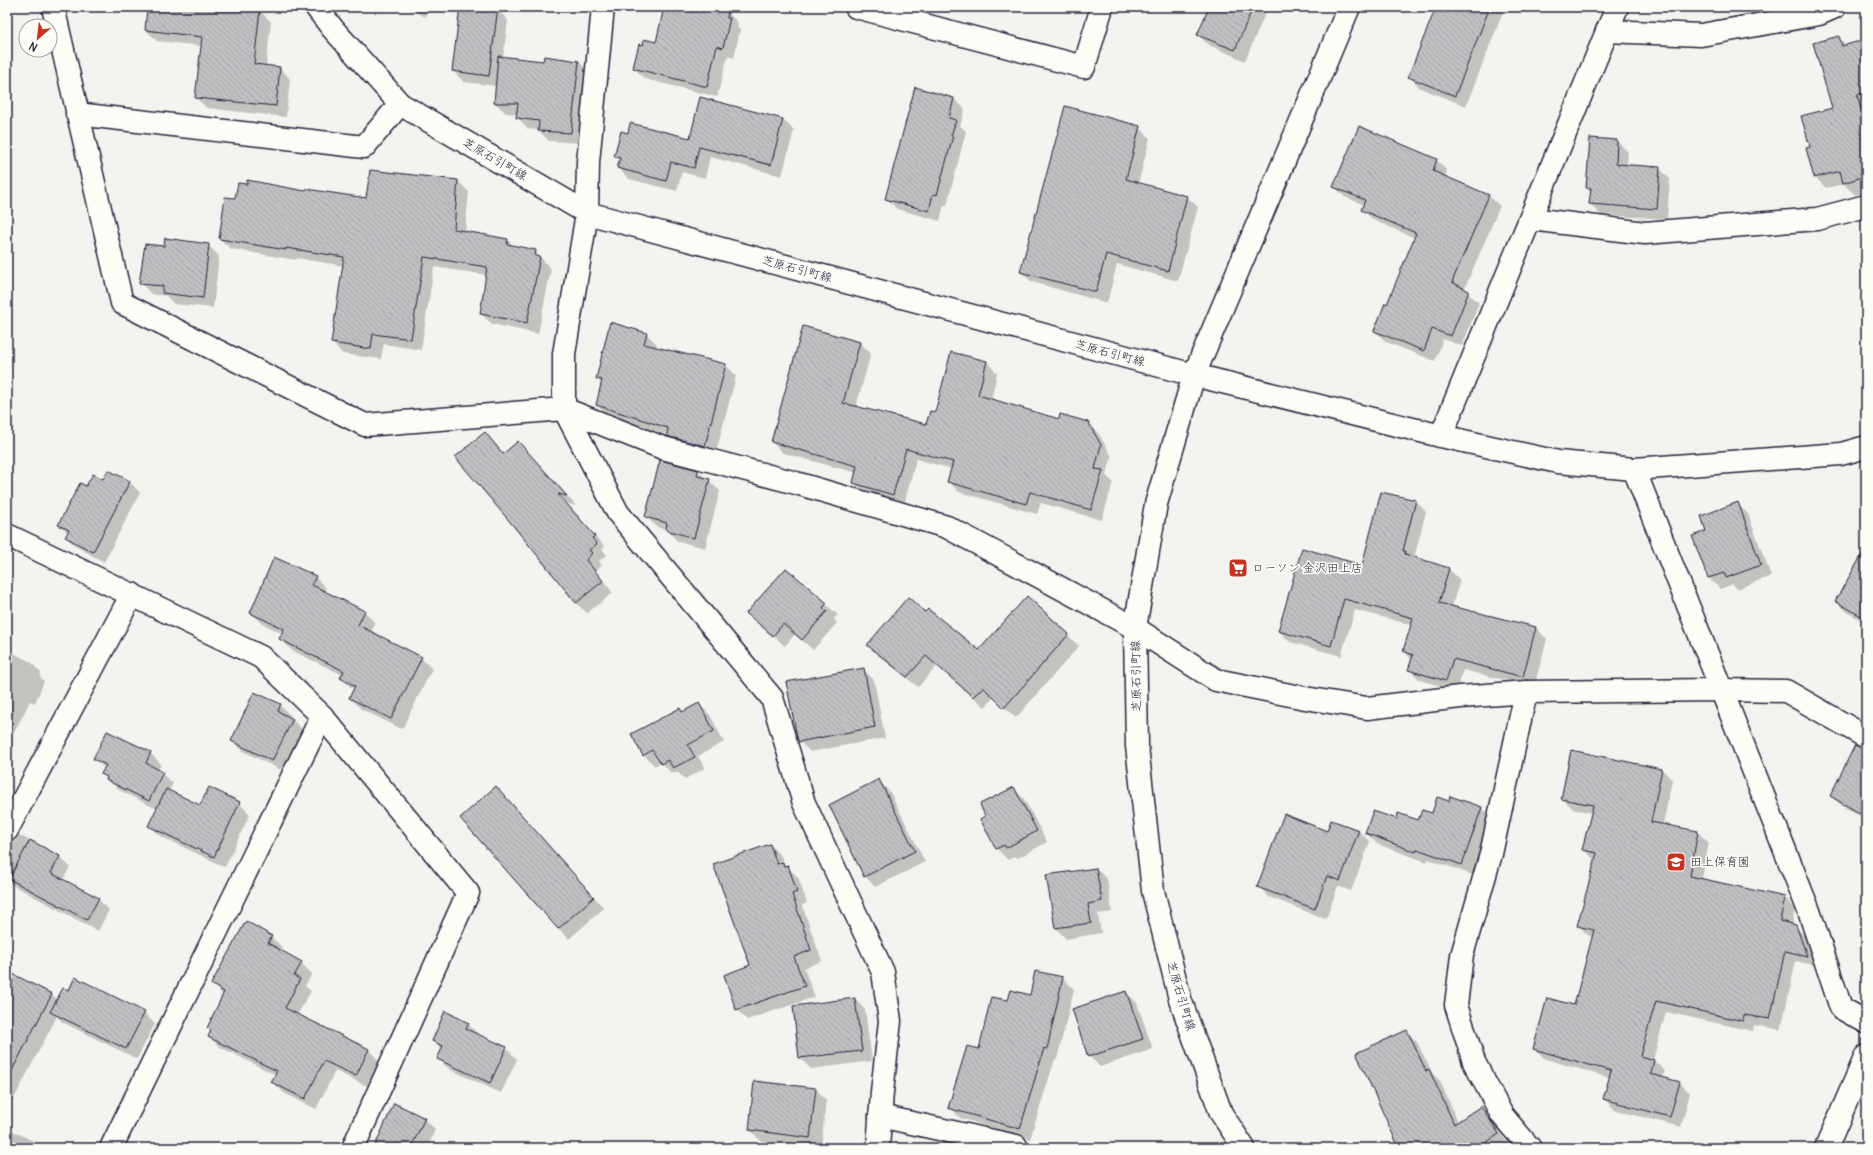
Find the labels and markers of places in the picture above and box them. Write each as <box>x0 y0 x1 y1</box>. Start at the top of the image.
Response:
supermarket icon: ローソン 金沢田上店 <box>1227 557 1249 579</box>
place label: ローソン 金沢田上店 <box>1252 560 1363 575</box>
school or university icon: 田上保育園 <box>1665 851 1687 873</box>
place label: 田上保育園 <box>1690 854 1750 869</box>

